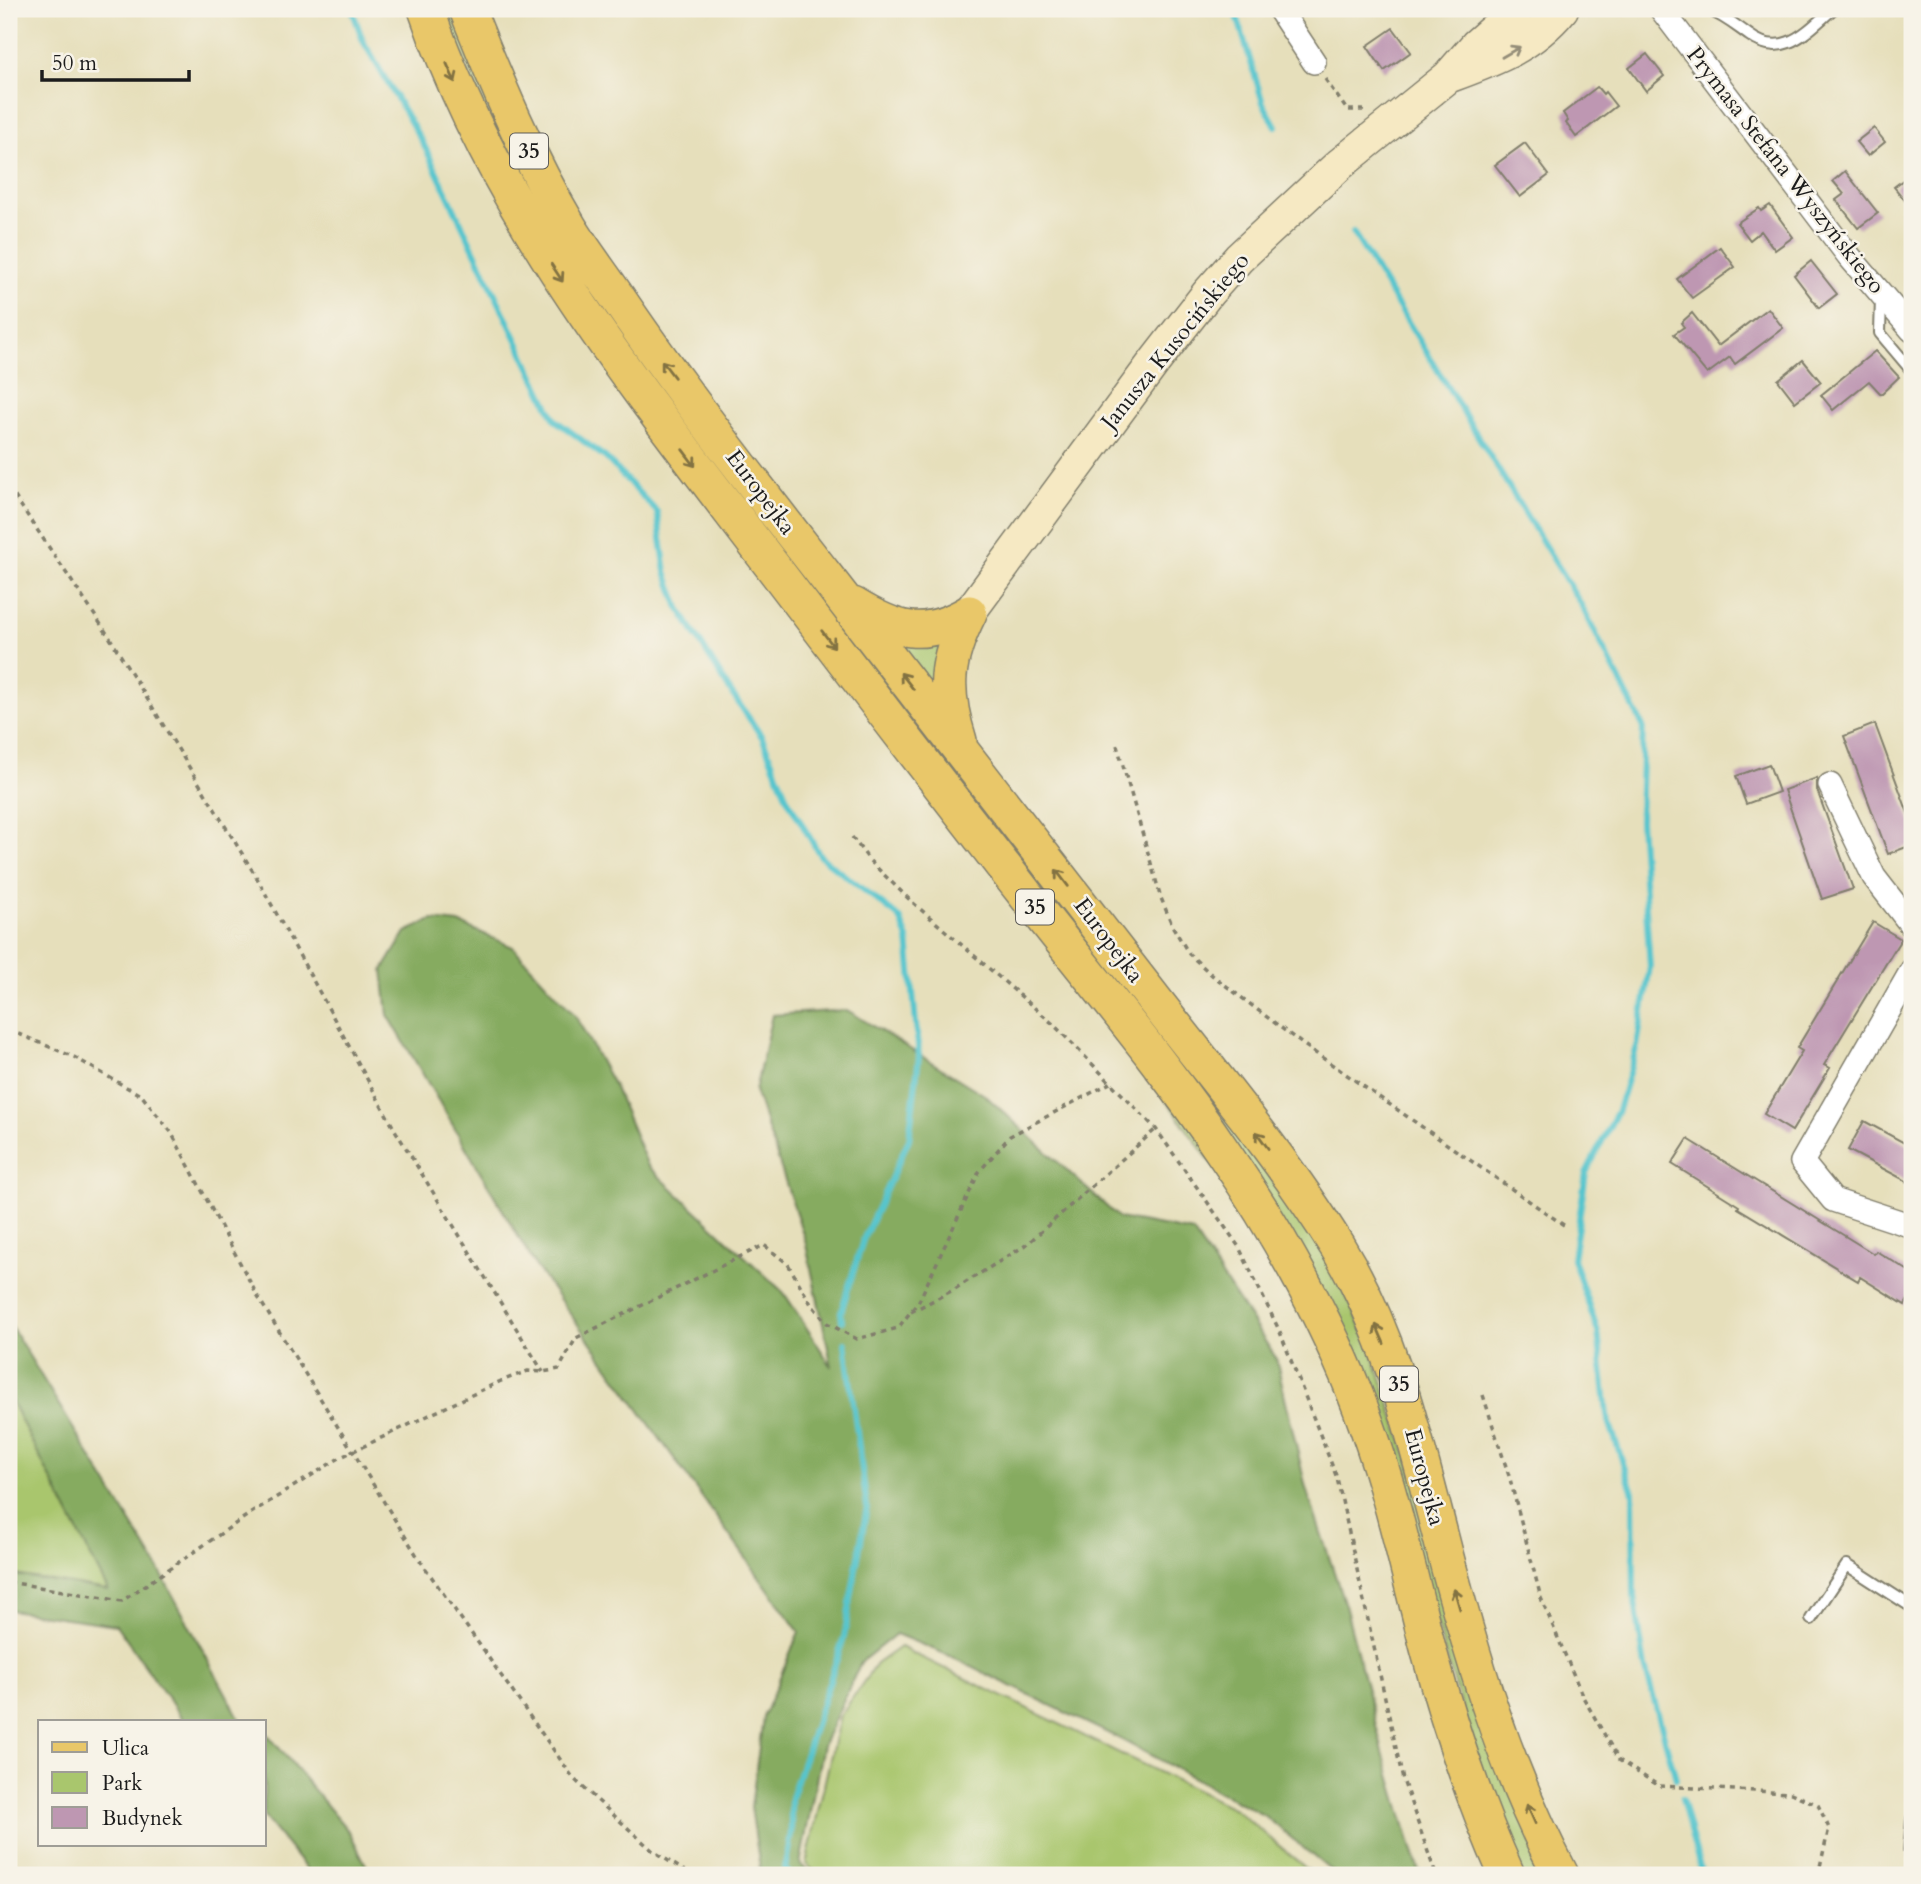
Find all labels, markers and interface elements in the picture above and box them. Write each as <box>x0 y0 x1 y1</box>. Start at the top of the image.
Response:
scale bar <box>42 38 189 82</box>
street label: Prymasa Stefana Wyszyńskiego <box>1680 40 1892 300</box>
one-way arrow <box>1500 45 1521 58</box>
text: 50 m <box>52 49 97 78</box>
one-way arrow <box>445 61 458 83</box>
road number: 35 <box>510 134 548 168</box>
street label: Janusza Kusocińskiego <box>1092 246 1256 438</box>
one-way arrow <box>550 263 564 283</box>
one-way arrow <box>661 360 676 379</box>
street label: Europejka <box>719 443 803 541</box>
one-way arrow <box>682 448 697 467</box>
one-way arrow <box>820 629 835 647</box>
one-way arrow <box>899 673 914 691</box>
one-way arrow <box>1054 869 1069 888</box>
road number: 35 <box>1016 890 1054 925</box>
street label: Europejka <box>1067 891 1151 989</box>
one-way arrow <box>1255 1131 1270 1150</box>
one-way arrow <box>1373 1323 1386 1345</box>
road number: 35 <box>1380 1366 1418 1402</box>
street label: Europejka <box>1397 1425 1453 1529</box>
one-way arrow <box>1450 1588 1463 1611</box>
legend <box>38 1720 266 1846</box>
text: Ulica <box>102 1734 149 1763</box>
text: Park <box>102 1769 143 1798</box>
text: Budynek <box>102 1804 184 1833</box>
one-way arrow <box>1524 1804 1537 1825</box>

